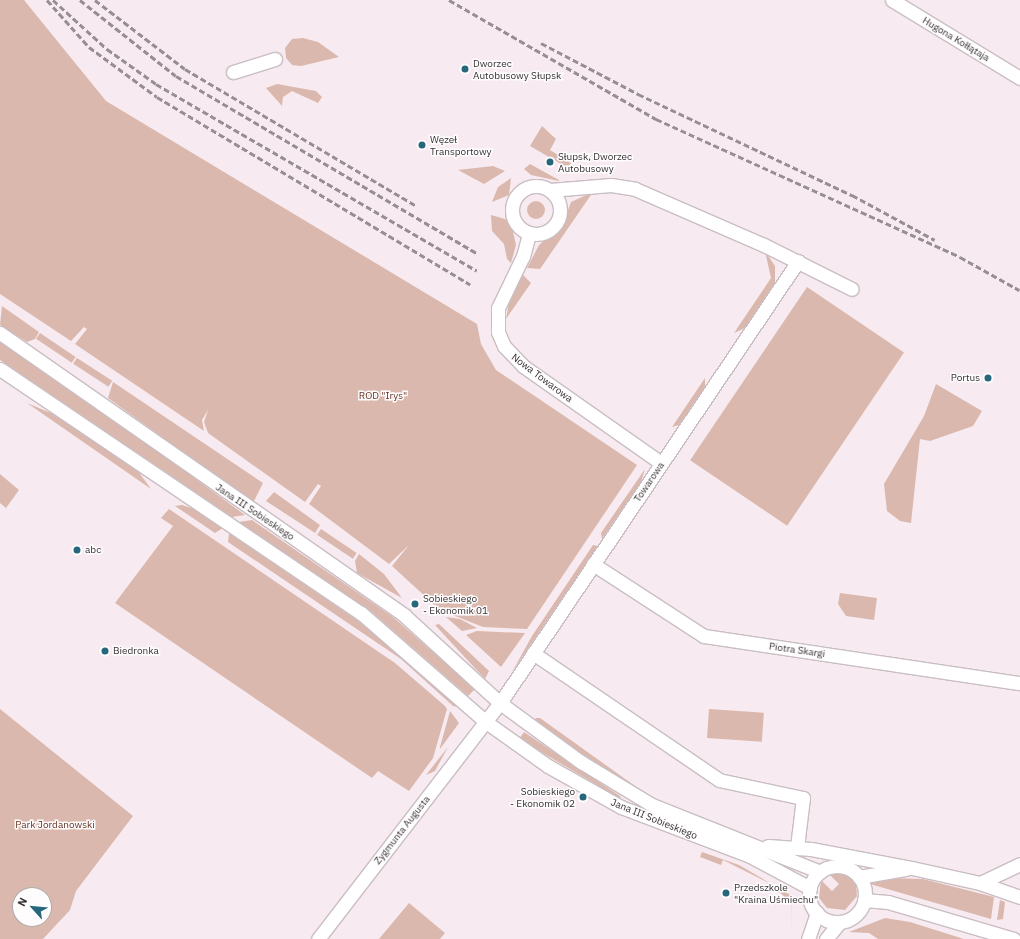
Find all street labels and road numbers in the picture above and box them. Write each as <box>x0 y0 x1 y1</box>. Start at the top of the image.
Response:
street label: Hugona Kołłątaja <box>920 14 992 64</box>
street label: Nowa Towarowa <box>509 351 575 405</box>
street label: Towarowa <box>631 460 667 504</box>
street label: Jana III Sobieskiego <box>213 481 297 543</box>
street label: Piotra Skargi <box>768 640 826 660</box>
street label: Zygmunta Augusta <box>372 793 432 867</box>
street label: Jana III Sobieskiego <box>609 796 699 842</box>

